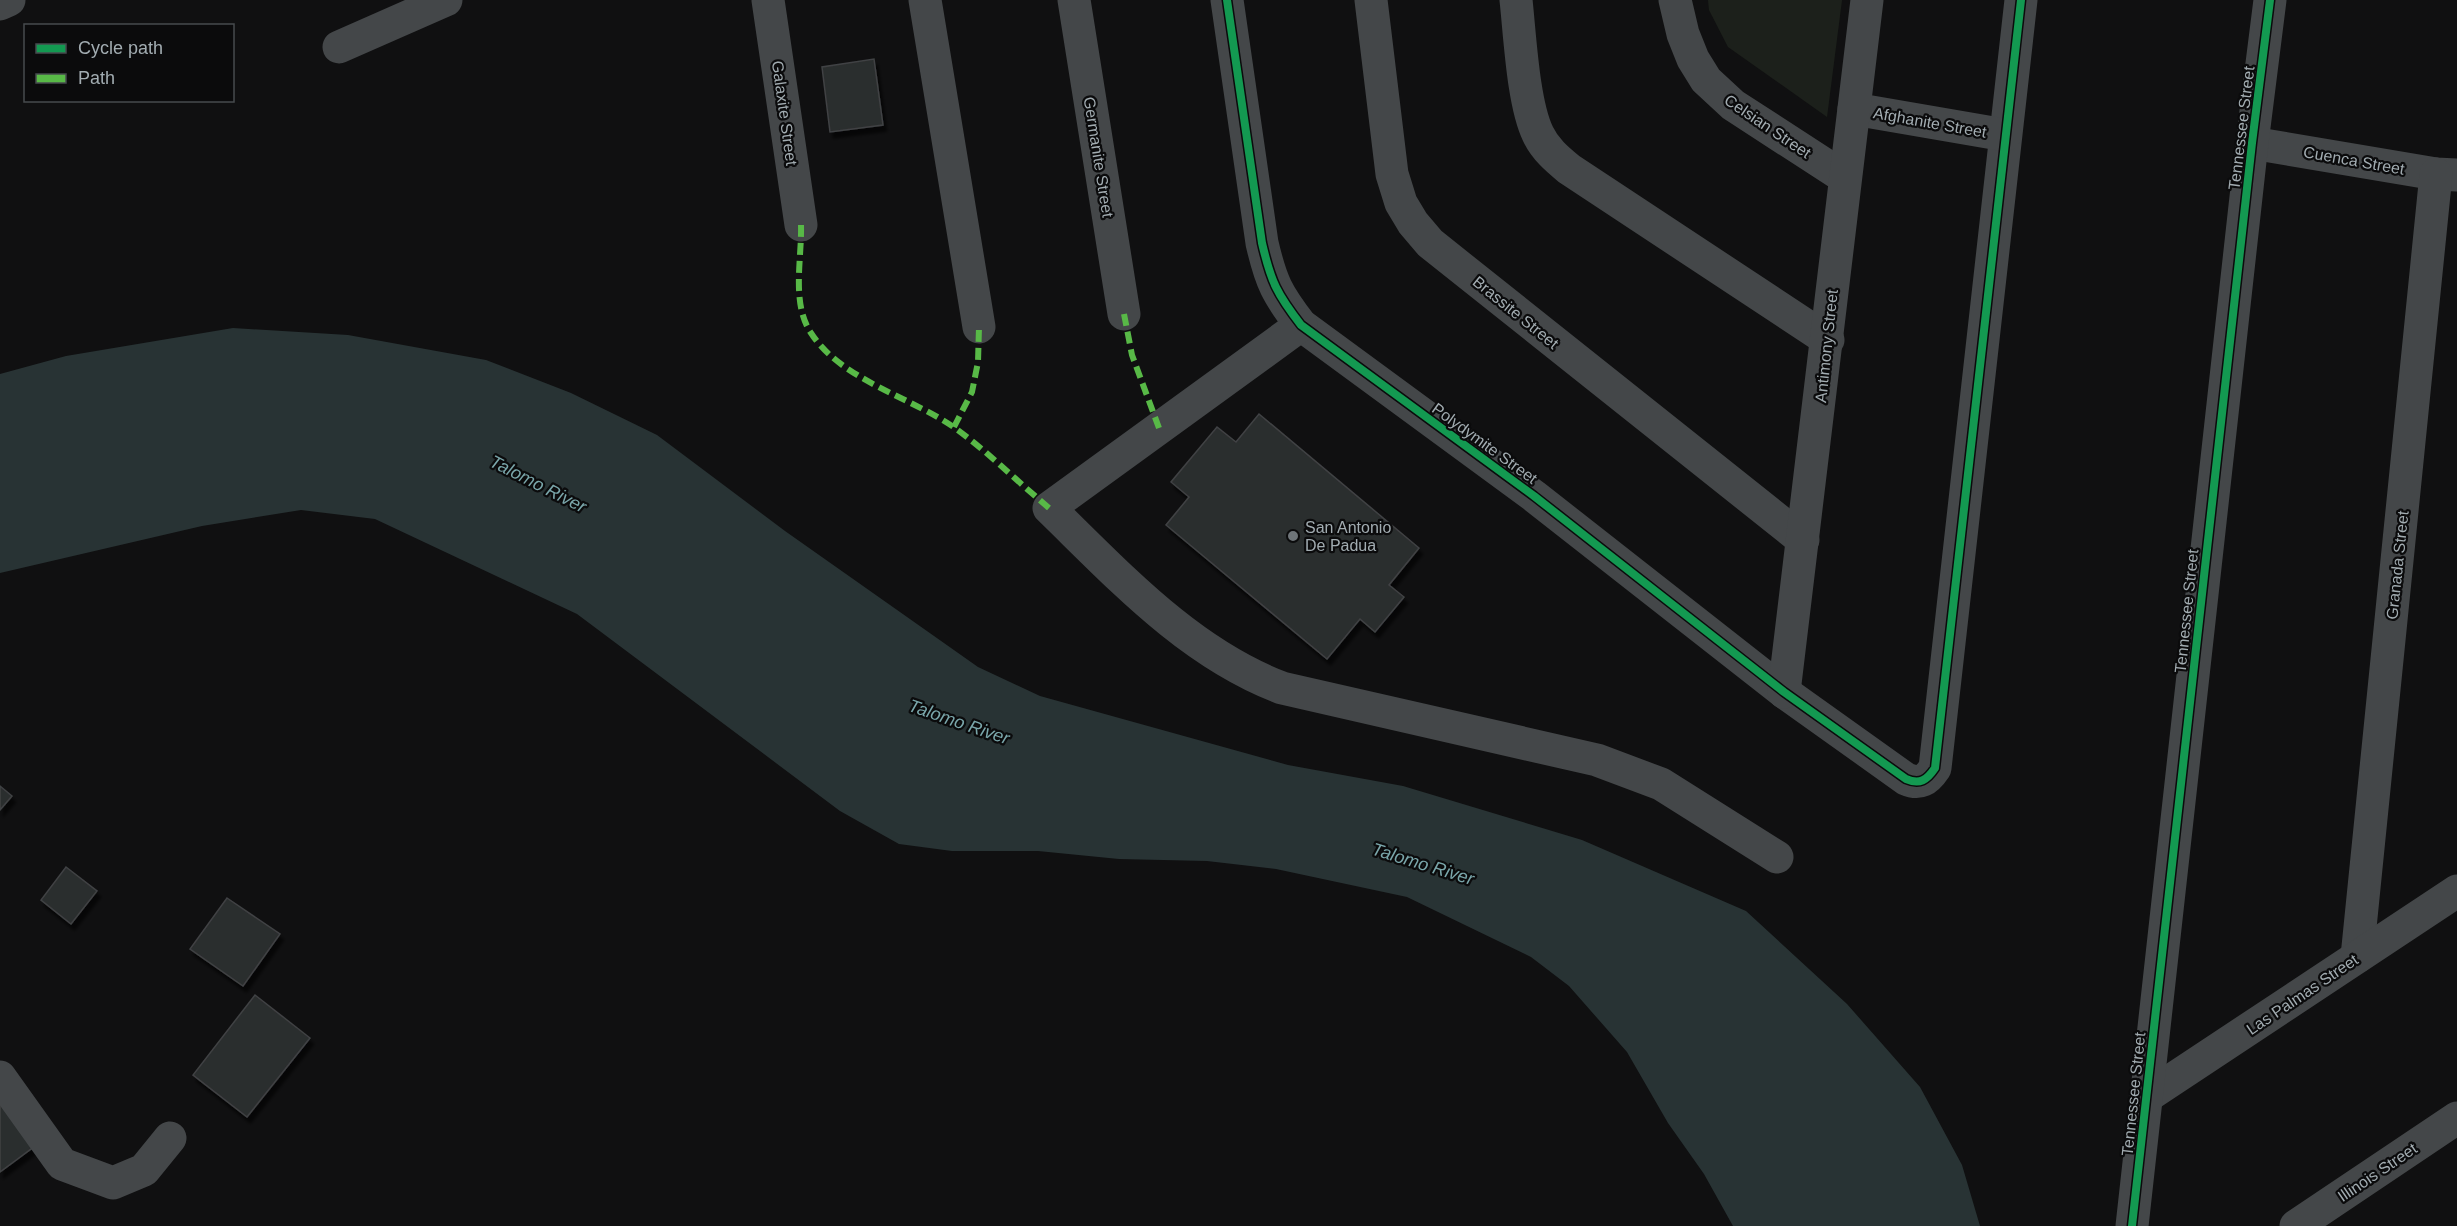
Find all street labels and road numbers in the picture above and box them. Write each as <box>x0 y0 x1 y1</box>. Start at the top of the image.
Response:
street label: Galaxite Street <box>769 59 800 167</box>
street label: Tennessee Street <box>2225 65 2258 191</box>
street label: Celsian Street <box>1721 91 1815 162</box>
street label: Germanite Street <box>1081 96 1117 219</box>
street label: Afghanite Street <box>1872 104 1988 141</box>
street label: Cuenca Street <box>2302 143 2406 178</box>
street label: Brassite Street <box>1470 273 1562 352</box>
street label: Antimony Street <box>1812 288 1841 404</box>
street label: Polydymite Street <box>1429 400 1541 487</box>
street label: Granada Street <box>2383 509 2412 620</box>
street label: Tennessee Street <box>2172 548 2202 674</box>
street label: Las Palmas Street <box>2243 951 2362 1038</box>
street label: Tennessee Street <box>2119 1031 2149 1157</box>
street label: Illinois Street <box>2335 1139 2420 1205</box>

